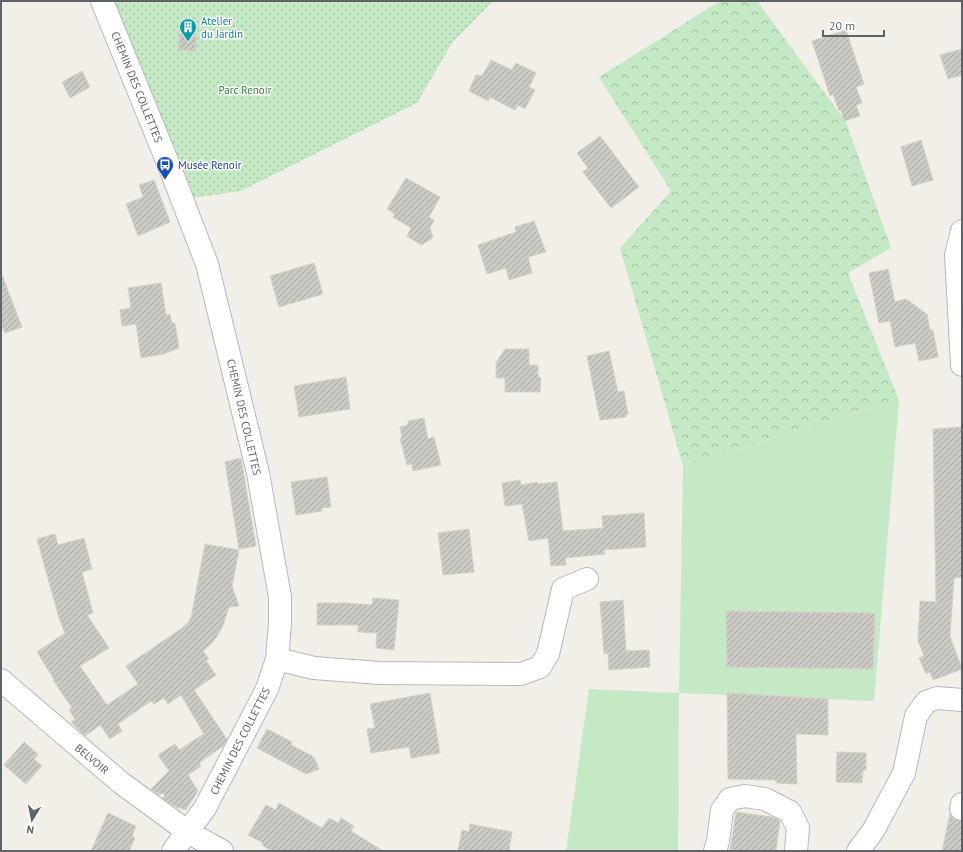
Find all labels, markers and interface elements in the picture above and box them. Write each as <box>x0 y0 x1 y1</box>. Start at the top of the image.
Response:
scale bar <box>823 12 884 38</box>
place label: Atelier du Jardin <box>201 14 243 41</box>
building icon: Atelier du Jardin <box>178 17 198 42</box>
text: 20 m <box>829 18 855 33</box>
street label: CHEMIN DES COLLETTES <box>108 29 166 145</box>
park label: Parc Renoir <box>219 83 272 97</box>
bus stop icon: Musée Renoir <box>155 155 175 180</box>
place label: Musée Renoir <box>178 158 242 172</box>
street label: CHEMIN DES COLLETTES <box>224 358 264 477</box>
street label: CHEMIN DES COLLETTES <box>207 685 273 797</box>
street label: BELVOIR <box>72 741 112 778</box>
north arrow <box>12 800 52 840</box>
text: N <box>25 822 35 837</box>

